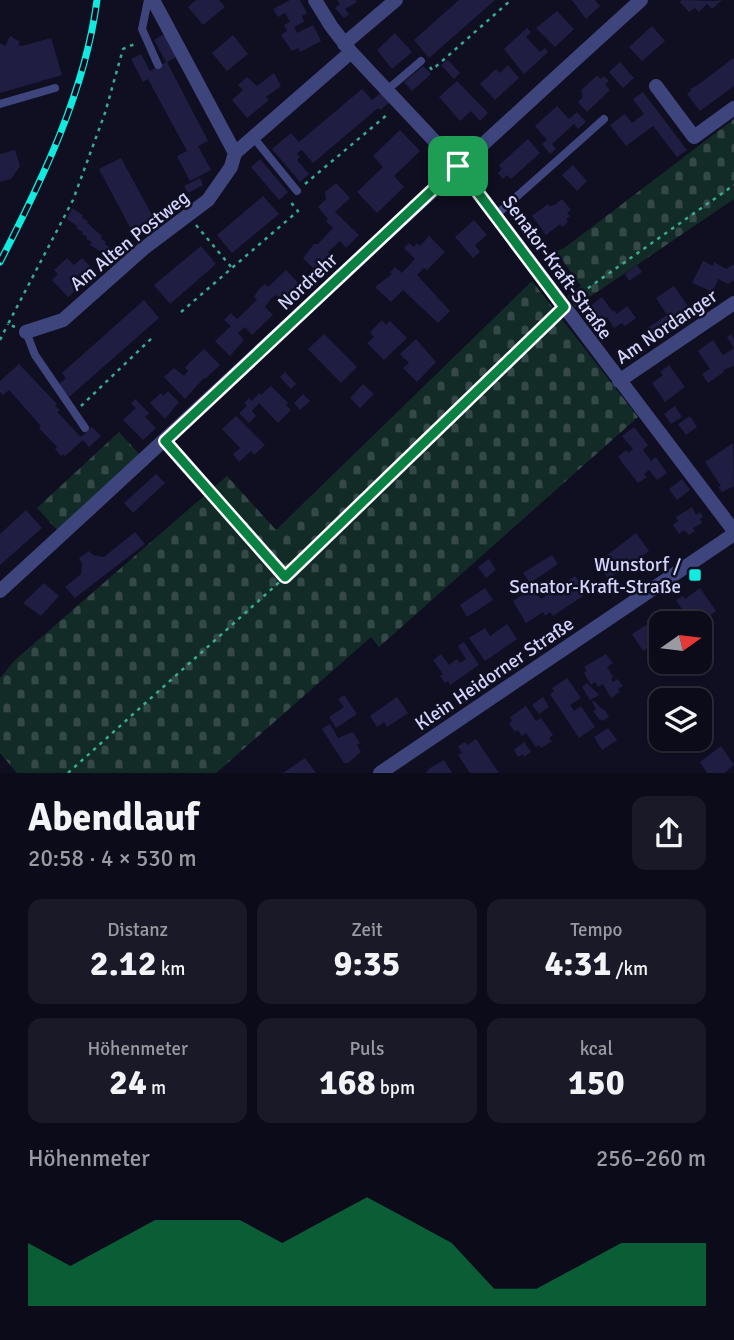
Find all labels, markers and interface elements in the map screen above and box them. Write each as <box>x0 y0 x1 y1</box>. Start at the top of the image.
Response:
pin <box>428 136 488 196</box>
icon: arrive <box>439 147 477 185</box>
street label: Am Alten Postweg <box>65 185 194 296</box>
street label: Senator-Kraft-Straße <box>497 191 617 344</box>
street label: Nordrehr <box>273 248 343 315</box>
street label: Am Nordanger <box>611 284 722 370</box>
place label: Wunstorf / Senator-Kraft-Straße <box>509 553 681 599</box>
marker: Wunstorf / Senator-Kraft-Straße <box>687 567 703 583</box>
north arrow <box>649 611 712 674</box>
map controls <box>649 611 712 751</box>
street label: Klein Heidorner Straße <box>411 612 579 736</box>
button: layers <box>649 688 712 751</box>
text: Abendlauf <box>28 794 199 841</box>
button: share <box>632 796 706 870</box>
text: 20:58 · 4 × 530 m <box>28 844 197 873</box>
text: Distanz <box>107 918 168 942</box>
text: Zeit <box>351 918 383 942</box>
text: Tempo <box>570 918 623 942</box>
text: 2.12 <box>90 942 157 985</box>
text: 9:35 <box>333 942 401 985</box>
text: 4:31 <box>544 942 611 985</box>
text: km <box>157 957 185 981</box>
text: /km <box>611 957 648 981</box>
text: Höhenmeter <box>87 1037 188 1061</box>
text: Puls <box>350 1037 384 1061</box>
text: kcal <box>580 1037 613 1061</box>
text: 24 <box>109 1061 147 1104</box>
text: 168 <box>319 1061 376 1104</box>
text: 150 <box>568 1061 625 1104</box>
text: m <box>147 1076 166 1100</box>
text: bpm <box>376 1076 415 1100</box>
text: Höhenmeter <box>28 1144 150 1173</box>
text: 256–260 m <box>596 1144 706 1173</box>

